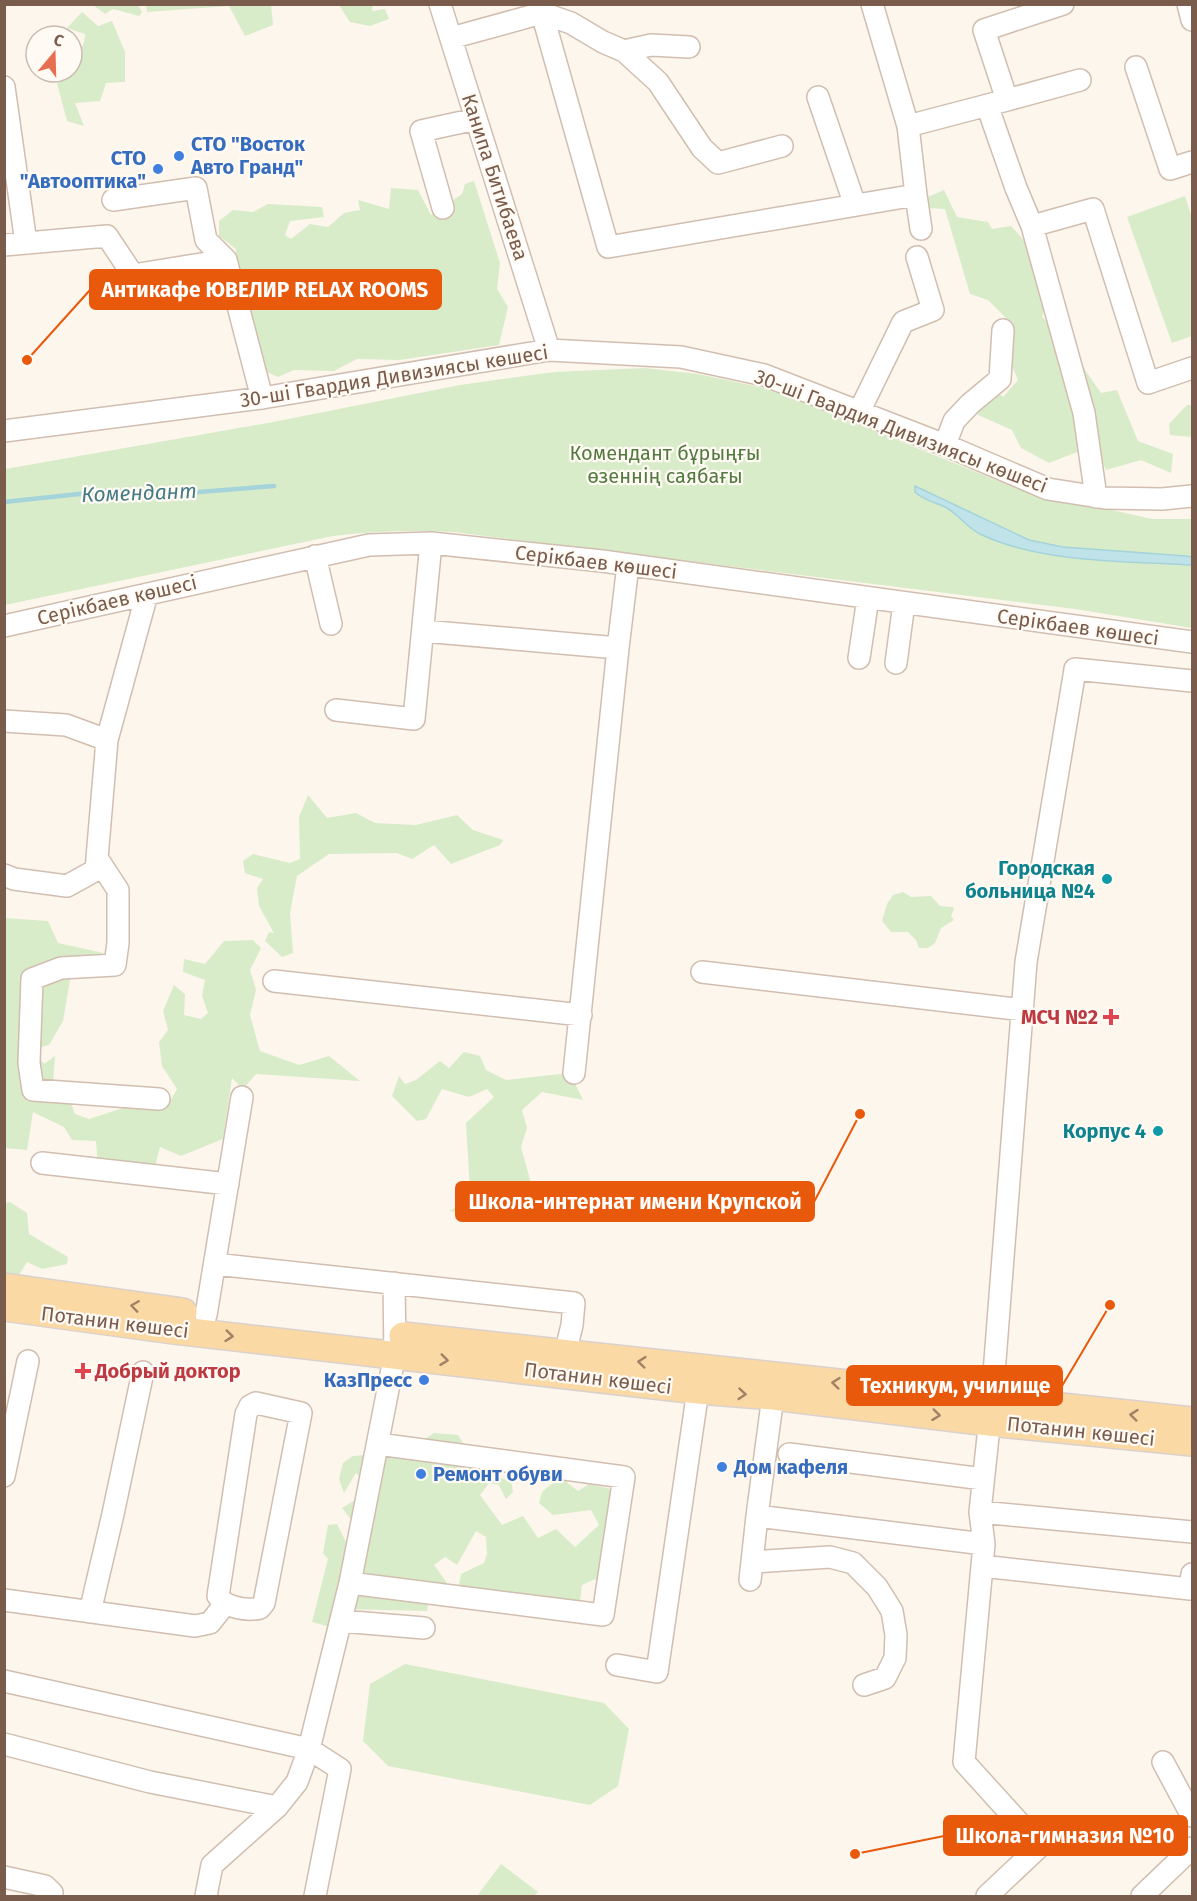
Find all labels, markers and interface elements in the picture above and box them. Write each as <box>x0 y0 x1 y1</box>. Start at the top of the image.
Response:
north arrow <box>24 24 84 84</box>
text: С <box>51 30 67 51</box>
street label: Канипа Битибаева <box>457 91 533 263</box>
place label: СТО "Восток Авто Гранд" <box>190 132 306 179</box>
place label: СТО "Автооптика" <box>20 146 146 193</box>
marker: СТО "Восток Авто Гранд" <box>172 149 186 163</box>
marker: СТО "Автооптика" <box>151 162 165 176</box>
callout: Антикафе ЮВЕЛИР RELAX ROOMS <box>90 270 441 309</box>
text: Антикафе ЮВЕЛИР RELAX ROOMS <box>101 277 428 303</box>
street label: 30-ші Гвардия Дивизиясы көшесі <box>238 340 550 412</box>
street label: 30-ші Гвардия Дивизиясы көшесі <box>751 364 1051 498</box>
park label: Комендант бұрыңғы өзеннің саябағы <box>570 441 760 488</box>
water label: Комендант <box>81 478 197 508</box>
street label: Серікбаев көшесі <box>514 540 678 584</box>
street label: Серікбаев көшесі <box>35 570 199 630</box>
street label: Серікбаев көшесі <box>996 604 1160 650</box>
place label: Городская больница №4 <box>965 856 1095 903</box>
marker: Городская больница №4 <box>1100 872 1114 886</box>
place label: МСЧ №2 <box>1021 1005 1098 1029</box>
marker: МСЧ №2 <box>1102 1008 1120 1026</box>
place label: Корпус 4 <box>1063 1119 1146 1143</box>
marker: Корпус 4 <box>1151 1124 1165 1138</box>
callout: Школа-интернат имени Крупской <box>456 1182 814 1221</box>
text: Школа-интернат имени Крупской <box>468 1189 802 1215</box>
one-way arrow <box>131 1300 140 1312</box>
street label: Потанин көшесі <box>40 1301 190 1343</box>
one-way arrow <box>225 1329 234 1342</box>
one-way arrow <box>439 1353 448 1366</box>
one-way arrow <box>638 1356 647 1369</box>
street label: Потанин көшесі <box>523 1357 673 1399</box>
place label: Добрый доктор <box>94 1359 241 1383</box>
marker: Добрый доктор <box>76 1364 90 1378</box>
callout: Техникум, училище <box>847 1366 1062 1405</box>
place label: КазПресс <box>324 1368 412 1392</box>
marker: КазПресс <box>417 1373 431 1387</box>
text: Техникум, училище <box>860 1373 1051 1399</box>
one-way arrow <box>831 1377 841 1390</box>
one-way arrow <box>737 1387 746 1400</box>
one-way arrow <box>931 1408 940 1421</box>
one-way arrow <box>1130 1409 1139 1422</box>
street label: Потанин көшесі <box>1006 1411 1156 1451</box>
place label: Дом кафеля <box>733 1455 848 1479</box>
marker: Дом кафеля <box>715 1460 729 1474</box>
place label: Ремонт обуви <box>433 1462 563 1486</box>
marker: Ремонт обуви <box>414 1467 428 1481</box>
callout: Школа-гимназия №10 <box>944 1816 1187 1855</box>
text: Школа-гимназия №10 <box>955 1823 1175 1849</box>

